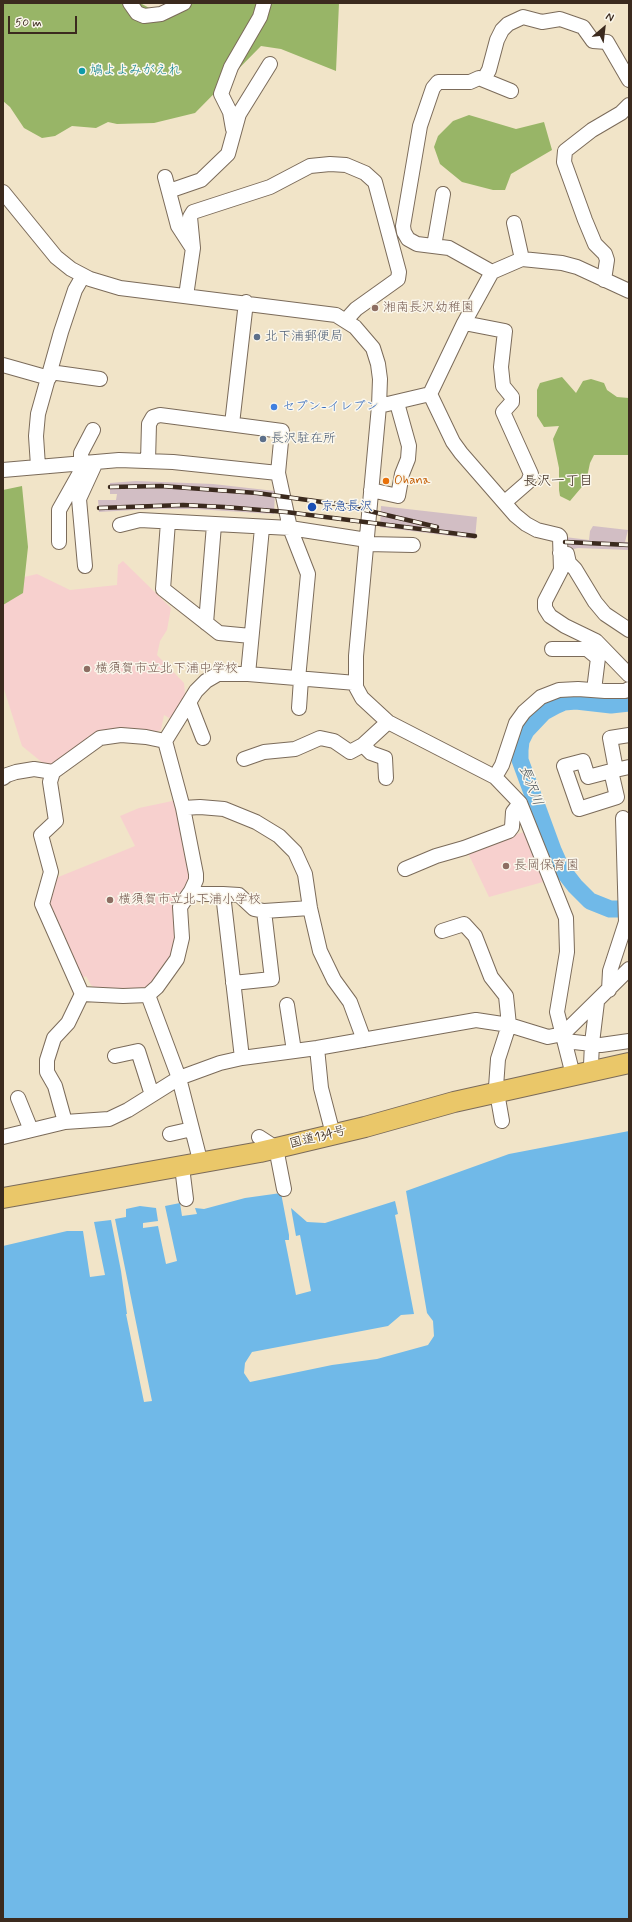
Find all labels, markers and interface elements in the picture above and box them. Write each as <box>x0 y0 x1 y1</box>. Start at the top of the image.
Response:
scale bar <box>10 8 79 34</box>
north arrow <box>584 8 624 48</box>
text: N <box>603 10 616 25</box>
text: 50 m <box>15 15 42 31</box>
place label: 鳩よよみがえれ <box>90 63 181 79</box>
marker: 鳩よよみがえれ <box>77 66 87 76</box>
place label: 湘南長沢幼稚園 <box>383 300 474 316</box>
marker: 湘南長沢幼稚園 <box>370 303 380 313</box>
place label: 北下浦郵便局 <box>265 329 343 345</box>
marker: 北下浦郵便局 <box>252 332 262 342</box>
place label: セブン-イレブン <box>282 399 379 415</box>
marker: セブン-イレブン <box>269 402 279 412</box>
place label: 長沢駐在所 <box>271 431 336 447</box>
marker: 長沢駐在所 <box>258 434 268 444</box>
place label: Ohana <box>394 473 430 489</box>
district label: 長沢一丁目 <box>523 474 593 490</box>
marker: Ohana <box>381 476 391 486</box>
place label: 京急長沢 <box>321 499 373 515</box>
marker: 京急長沢 <box>306 501 318 513</box>
place label: 横須賀市立北下浦中学校 <box>95 661 238 677</box>
marker: 横須賀市立北下浦中学校 <box>82 664 92 674</box>
water label: 長沢川 <box>515 763 545 809</box>
place label: 長岡保育園 <box>514 858 579 874</box>
marker: 長岡保育園 <box>501 861 511 871</box>
place label: 横須賀市立北下浦小学校 <box>118 892 261 908</box>
marker: 横須賀市立北下浦小学校 <box>105 895 115 905</box>
street label: 国道134号 <box>288 1123 348 1153</box>

